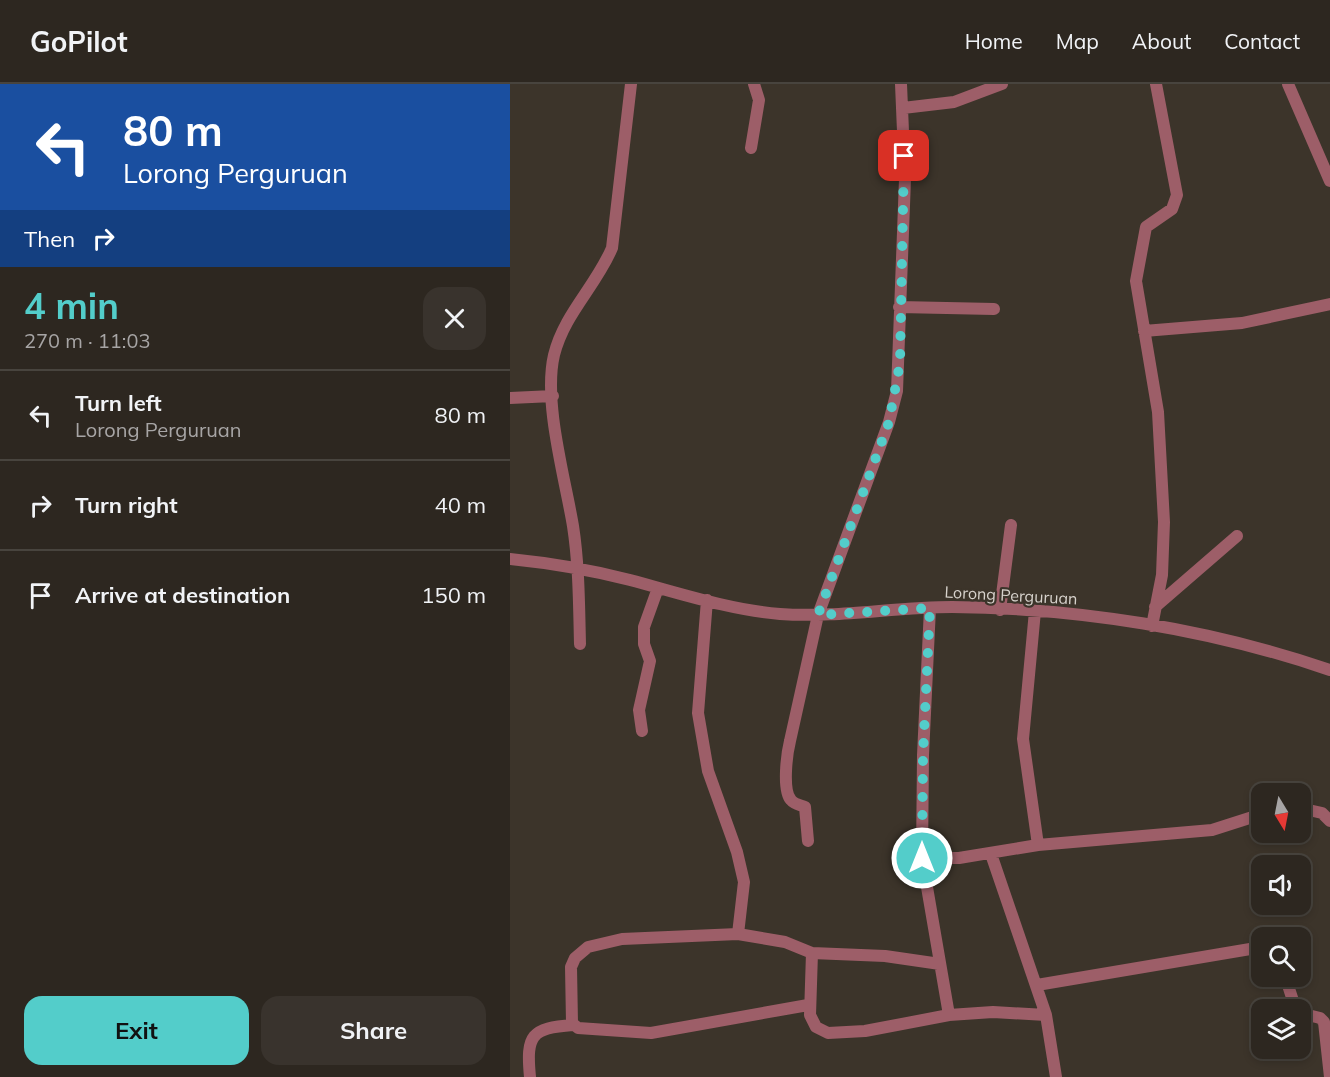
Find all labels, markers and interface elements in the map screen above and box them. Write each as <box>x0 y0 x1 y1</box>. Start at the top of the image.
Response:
text: GoPilot <box>30 24 128 59</box>
text: Home <box>965 28 1023 54</box>
text: Map <box>1056 28 1099 54</box>
text: About <box>1132 28 1191 54</box>
text: Contact <box>1224 28 1300 54</box>
text: 80 m <box>123 104 223 157</box>
icon: left <box>24 108 102 186</box>
pin <box>878 130 929 181</box>
icon: arrive <box>887 139 920 172</box>
text: Lorong Perguruan <box>123 156 348 190</box>
icon: right <box>87 222 120 255</box>
text: Then <box>24 225 75 253</box>
text: 4 min <box>24 283 119 328</box>
button: close <box>423 287 486 350</box>
text: 270 m · 11:03 <box>24 328 150 353</box>
text: Turn left <box>75 389 162 417</box>
icon: left <box>24 399 57 432</box>
text: 80 m <box>435 401 486 429</box>
text: Lorong Perguruan <box>75 417 241 442</box>
icon: right <box>24 489 57 522</box>
text: Turn right <box>75 491 178 519</box>
text: 40 m <box>435 491 486 519</box>
icon: arrive <box>24 579 57 612</box>
text: Arrive at destination <box>75 581 290 609</box>
text: 150 m <box>421 581 486 609</box>
street label: Lorong Perguruan <box>944 582 1078 608</box>
north arrow <box>1251 783 1311 843</box>
map controls <box>1251 783 1311 1059</box>
position arrow <box>890 826 954 890</box>
button: sound <box>1251 855 1311 915</box>
button: search <box>1251 927 1311 987</box>
button: Exit <box>24 996 249 1065</box>
button: Share <box>261 996 486 1065</box>
button: layers <box>1251 999 1311 1059</box>

